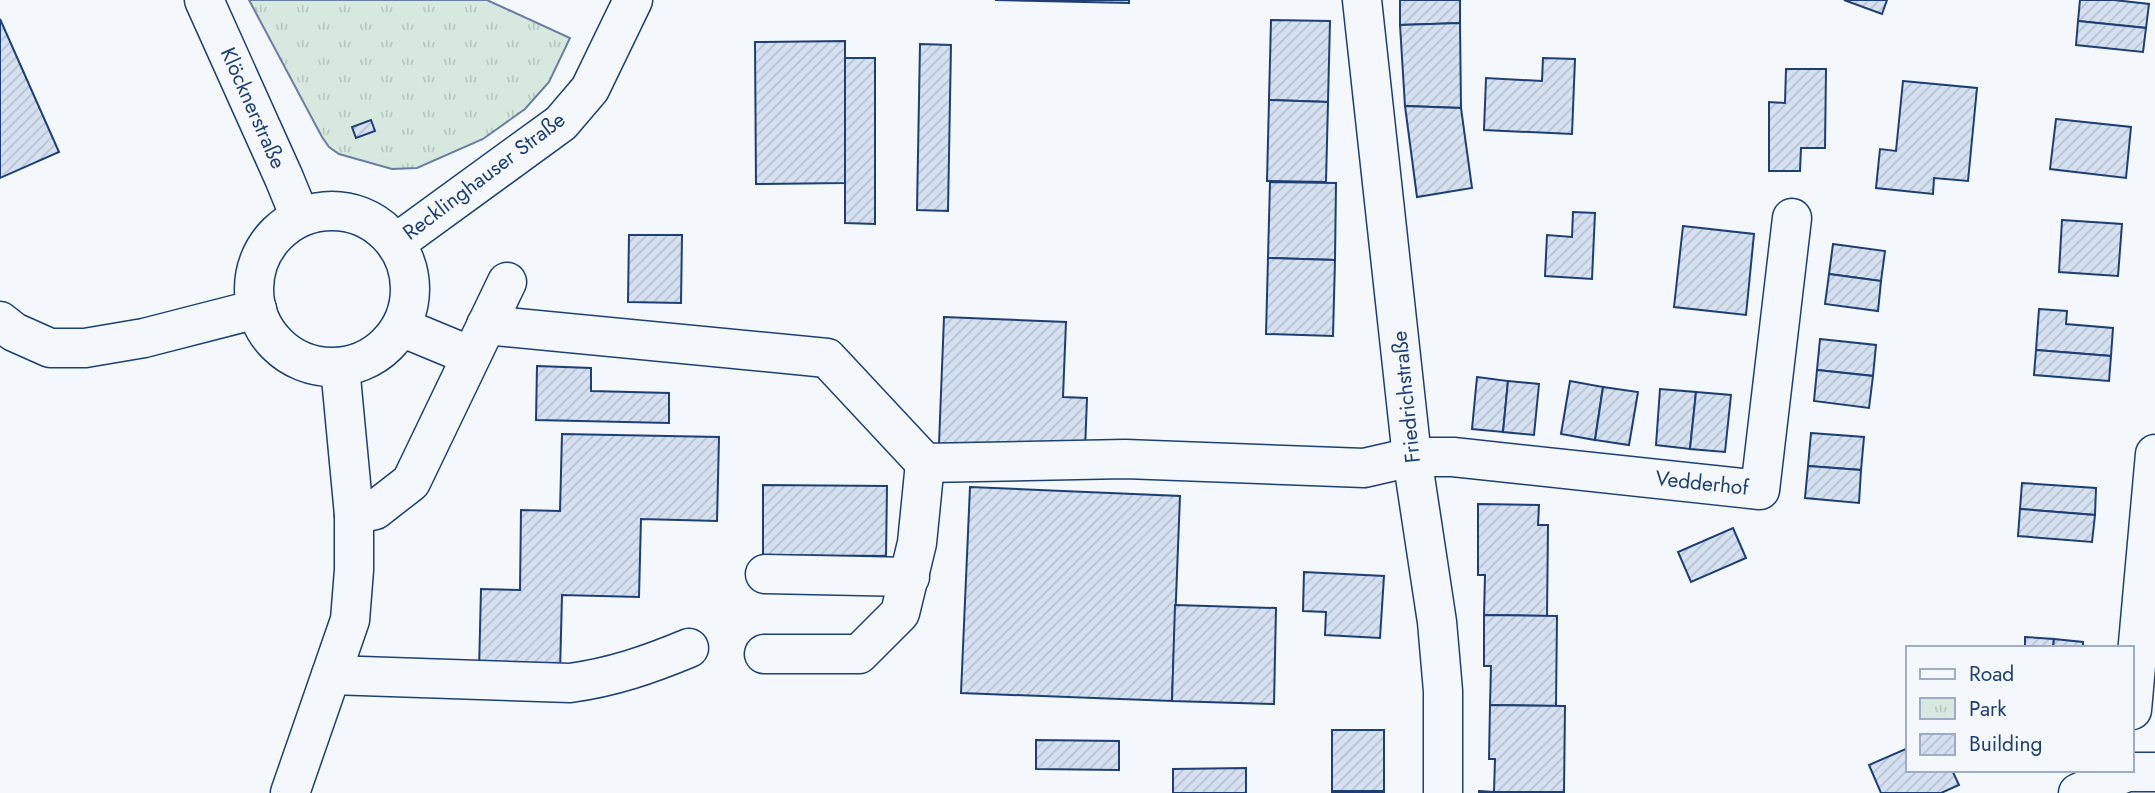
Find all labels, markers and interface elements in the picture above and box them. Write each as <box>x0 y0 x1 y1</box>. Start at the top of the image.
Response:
street label: Klöcknerstraße <box>213 43 293 174</box>
street label: Recklinghauser Straße <box>396 105 572 247</box>
street label: Friedrichstraße <box>1384 329 1428 465</box>
street label: Vedderhof <box>1654 463 1751 503</box>
legend <box>1906 646 2134 772</box>
text: Road <box>1969 659 2014 689</box>
text: Park <box>1969 694 2007 724</box>
text: Building <box>1969 729 2042 759</box>

